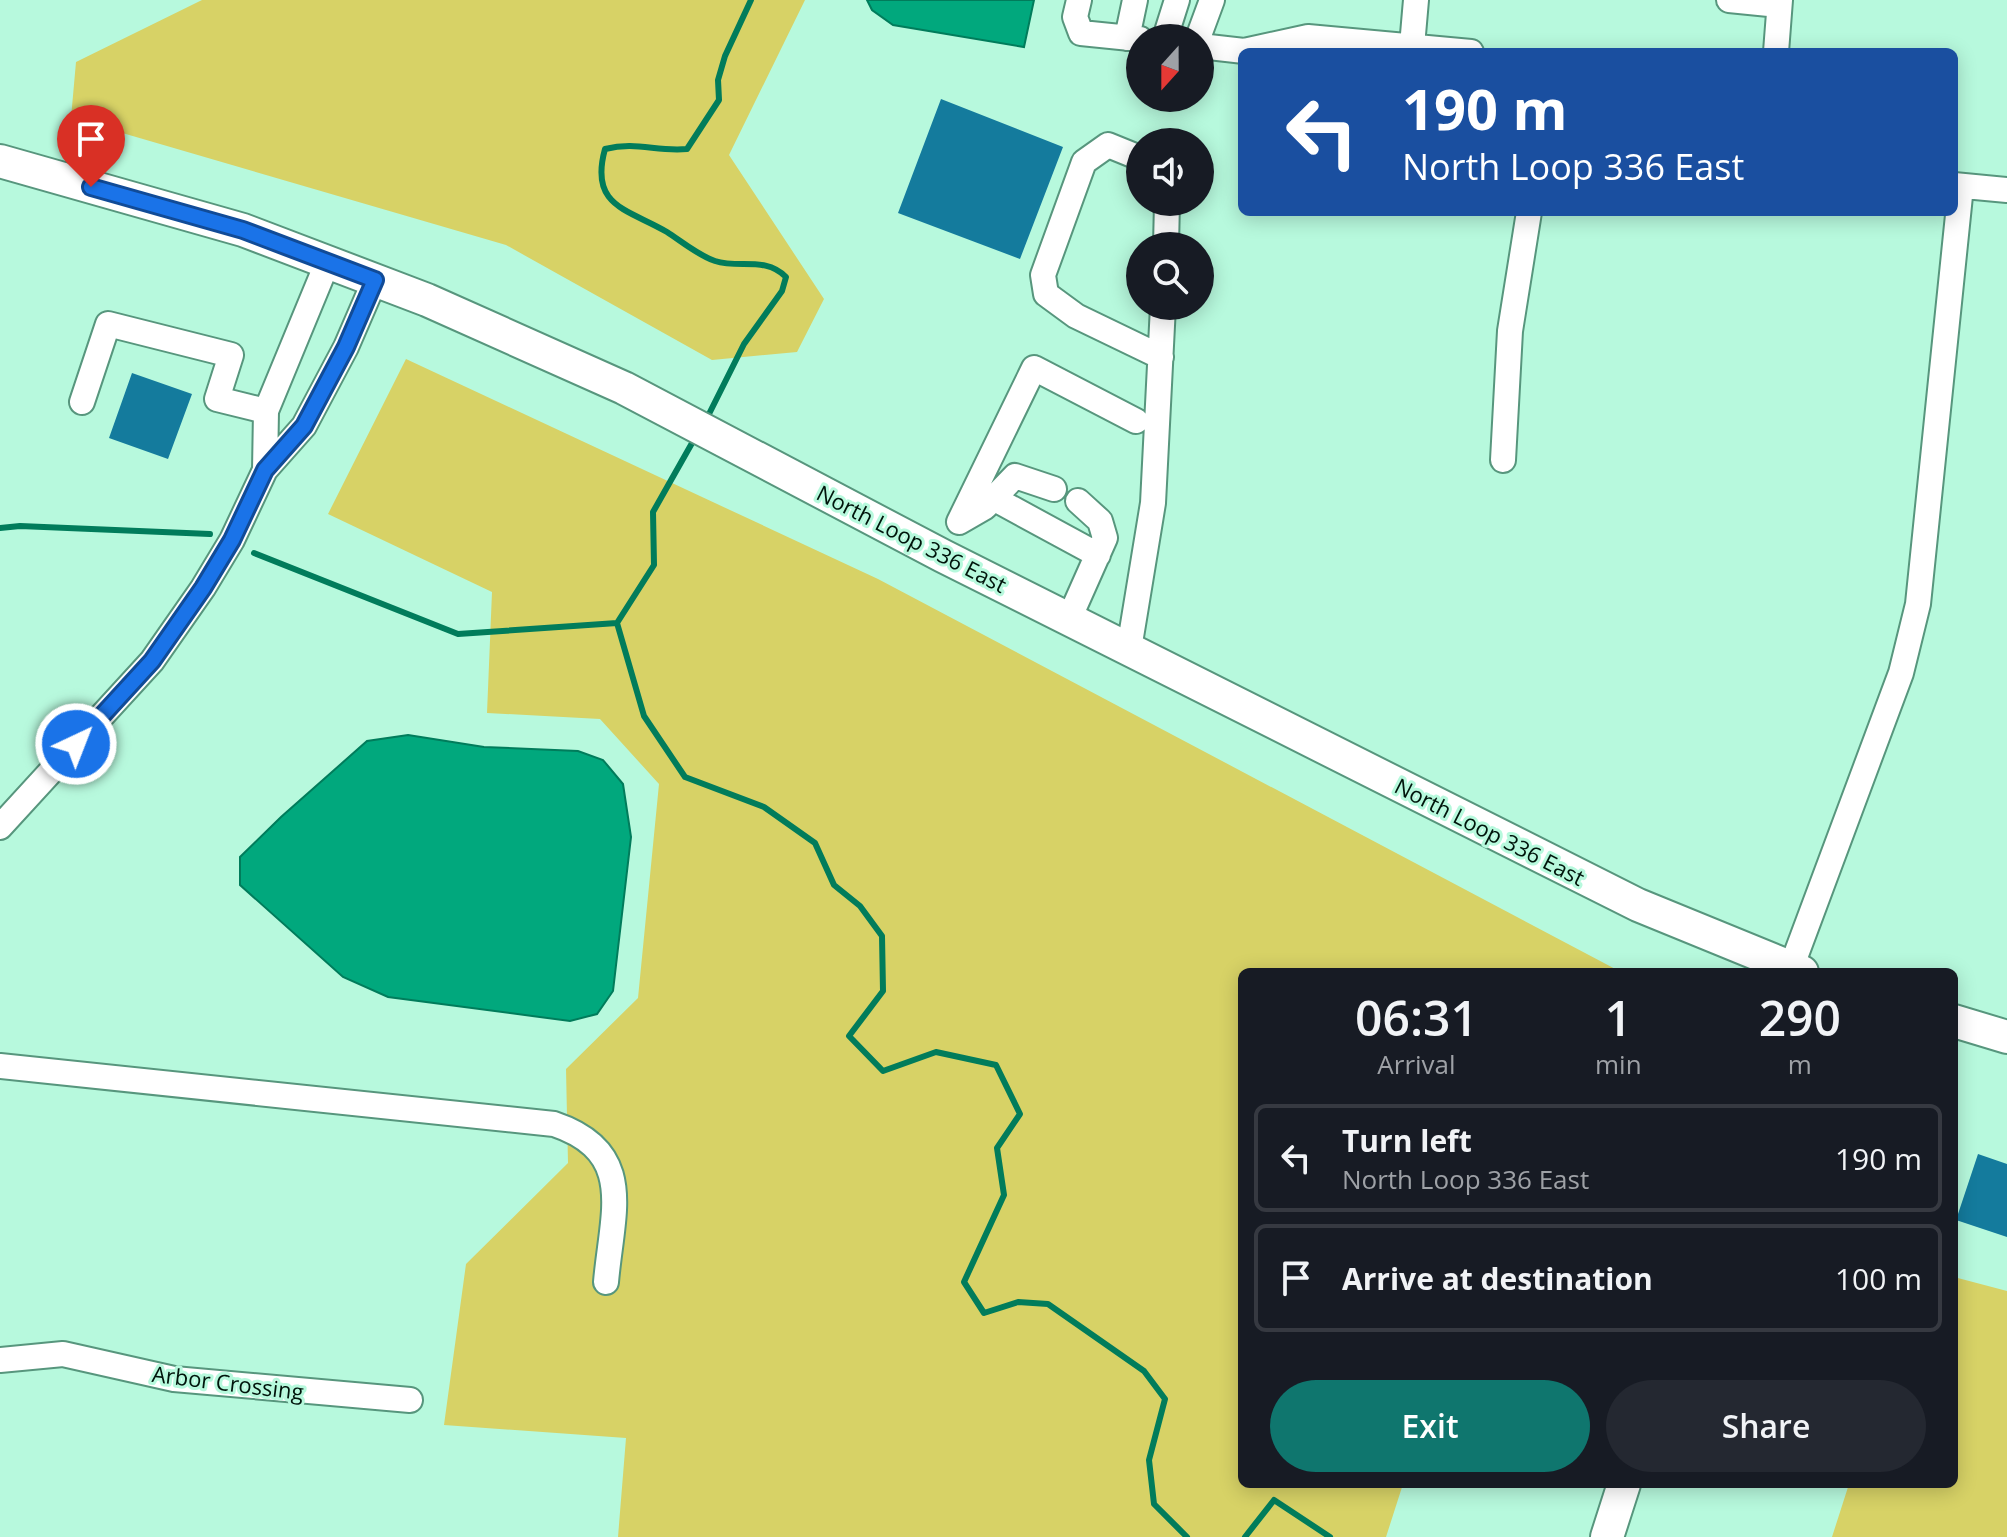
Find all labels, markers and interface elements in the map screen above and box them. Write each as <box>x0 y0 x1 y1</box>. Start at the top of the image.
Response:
north arrow <box>1126 24 1214 112</box>
map controls <box>1126 24 1214 320</box>
text: 190 m <box>1402 70 1568 146</box>
icon: left <box>1270 80 1374 184</box>
pin <box>57 105 125 187</box>
icon: arrive <box>69 117 113 161</box>
button: sound <box>1126 128 1214 216</box>
text: North Loop 336 East <box>1402 142 1744 191</box>
button: search <box>1126 232 1214 320</box>
street label: North Loop 336 East <box>812 477 1012 599</box>
position arrow <box>34 702 118 786</box>
street label: North Loop 336 East <box>1390 770 1590 892</box>
text: 06:31 <box>1355 985 1478 1050</box>
text: 1 <box>1605 985 1632 1050</box>
text: 290 <box>1759 985 1841 1050</box>
text: Arrival <box>1377 1046 1456 1082</box>
text: min <box>1595 1046 1642 1082</box>
text: m <box>1788 1046 1812 1082</box>
text: Turn left <box>1342 1120 1472 1161</box>
icon: left <box>1274 1136 1318 1180</box>
text: 190 m <box>1835 1138 1922 1179</box>
text: North Loop 336 East <box>1342 1161 1589 1197</box>
icon: arrive <box>1274 1256 1318 1300</box>
text: Arrive at destination <box>1342 1258 1653 1299</box>
text: 100 m <box>1835 1258 1922 1299</box>
street label: Arbor Crossing <box>151 1358 305 1406</box>
button: Exit <box>1270 1380 1590 1472</box>
button: Share <box>1606 1380 1926 1472</box>

